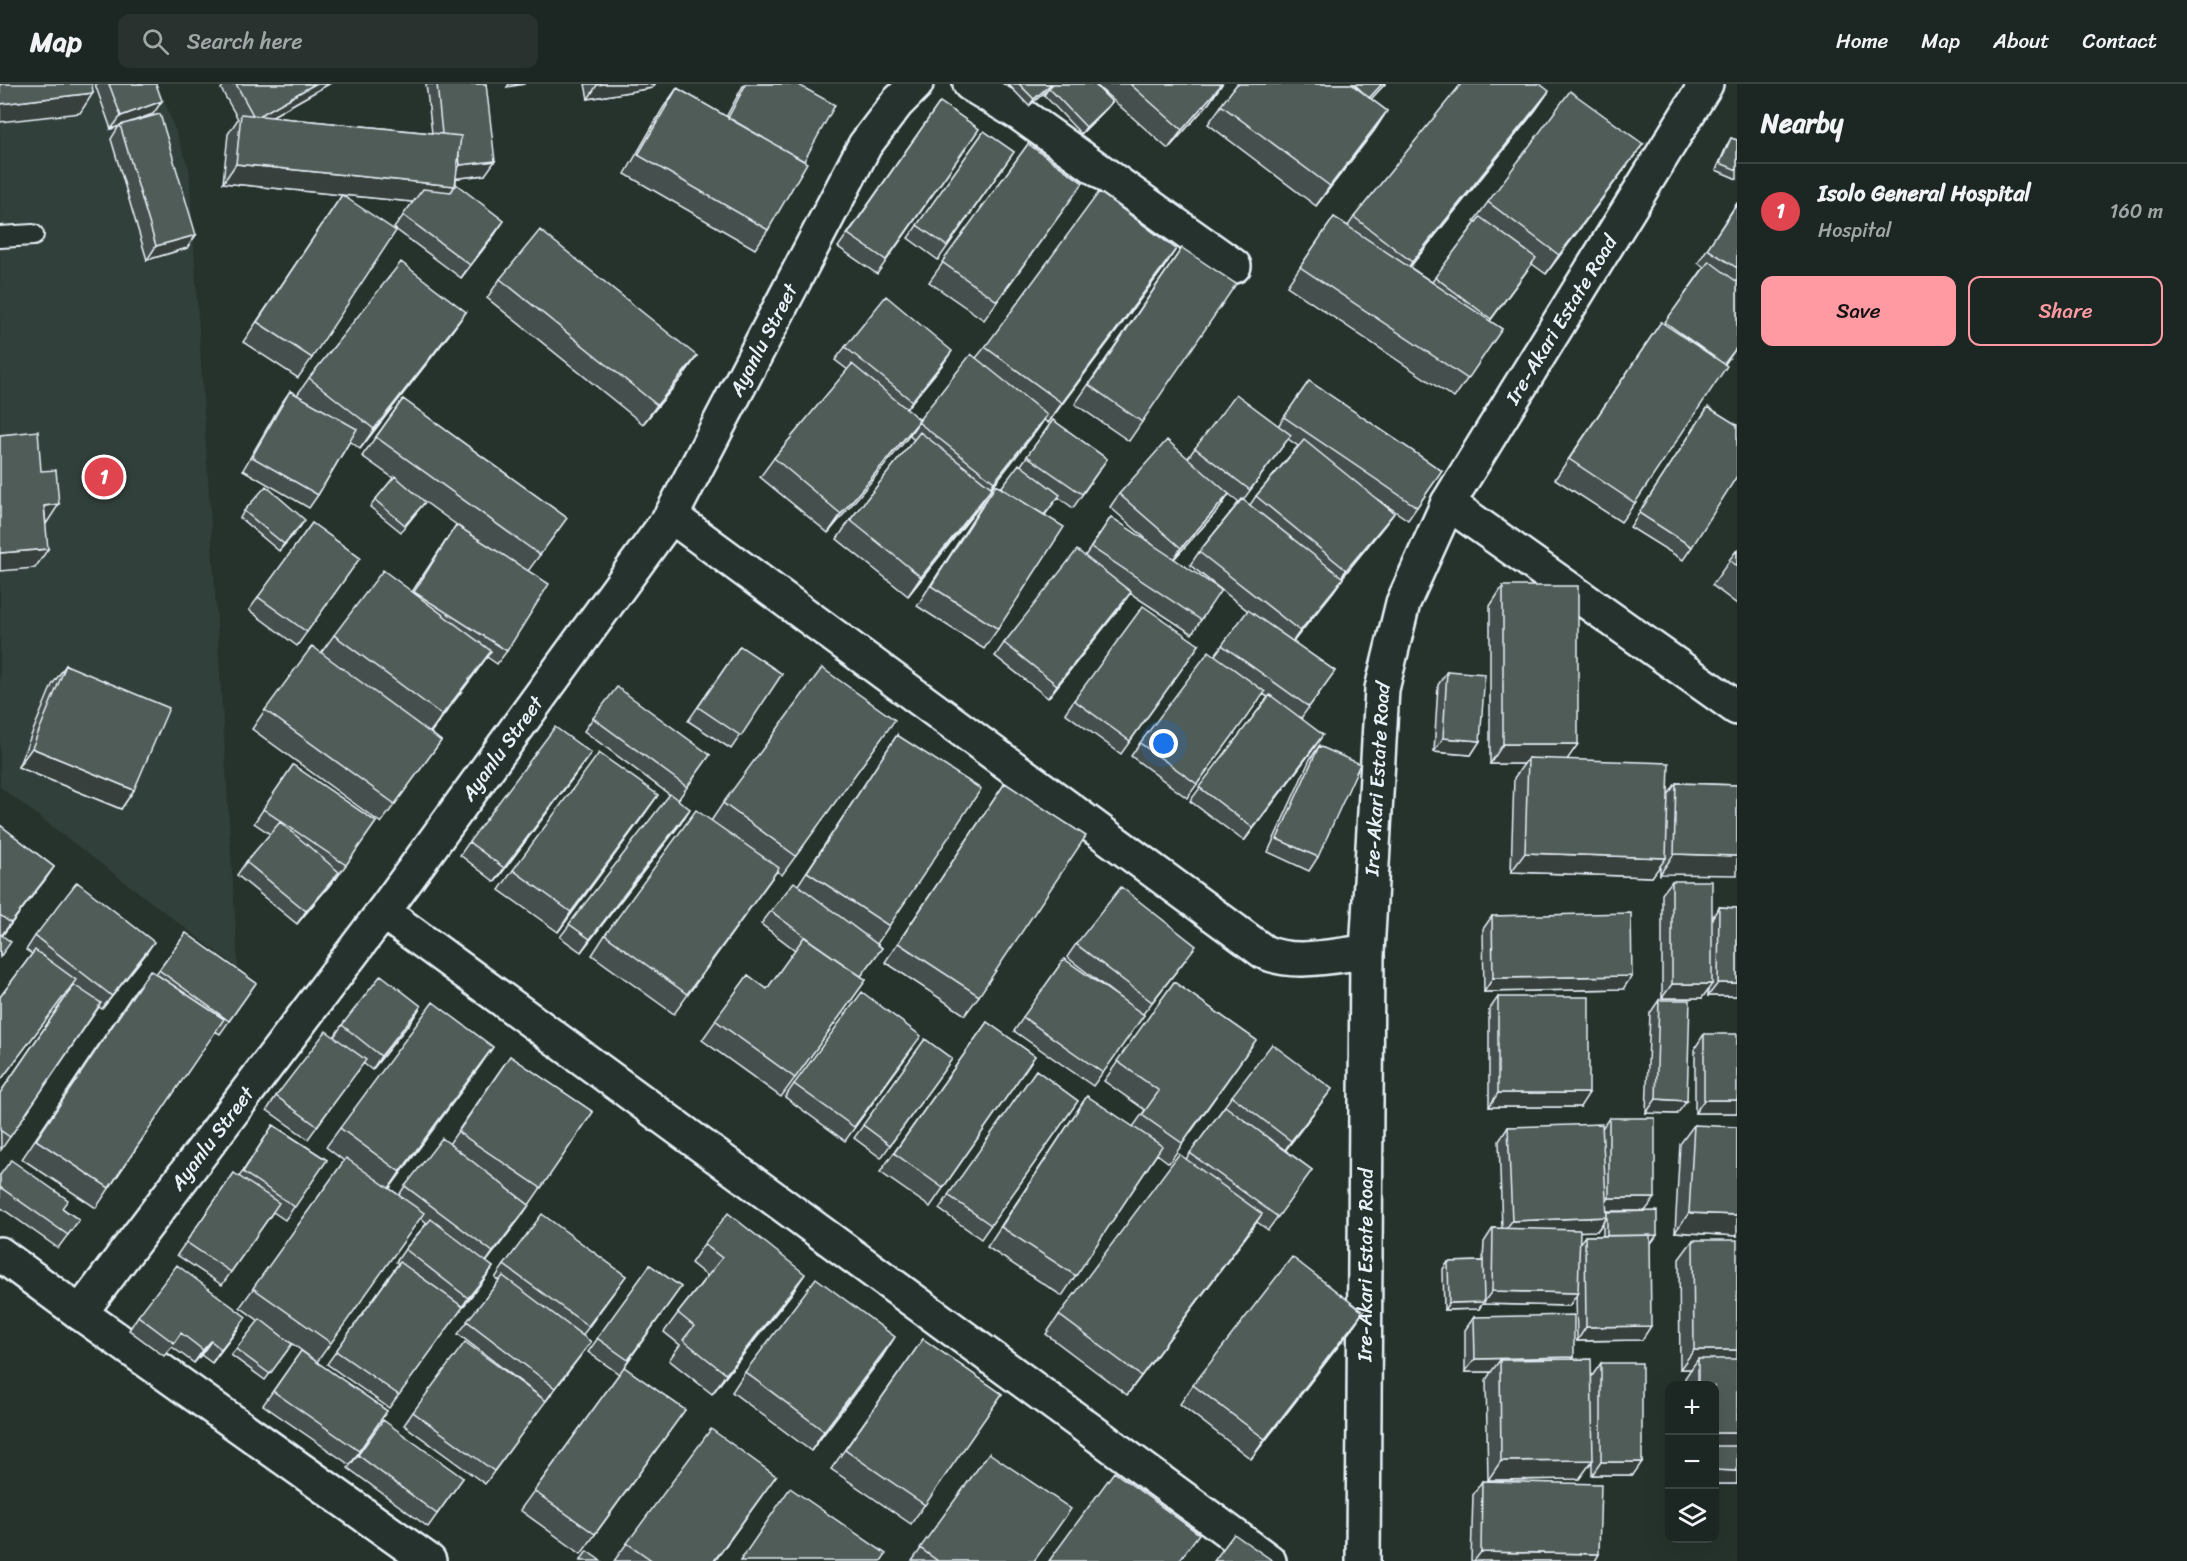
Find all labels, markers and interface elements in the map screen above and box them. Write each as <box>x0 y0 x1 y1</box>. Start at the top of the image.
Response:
search box <box>118 14 538 68</box>
text: Map <box>30 17 82 66</box>
text: Search here <box>187 22 303 61</box>
text: Home <box>1836 22 1888 60</box>
text: Map <box>1921 22 1960 60</box>
text: About <box>1993 22 2050 60</box>
text: Contact <box>2083 22 2157 60</box>
icon: search <box>139 25 172 58</box>
text: Nearby <box>1761 100 1843 146</box>
text: Isolo General Hospital <box>1818 174 2031 213</box>
text: 1 <box>1776 194 1785 229</box>
text: 160 m <box>2110 194 2163 229</box>
text: Hospital <box>1818 213 1891 248</box>
street label: Ire-Akari Estate Road <box>1495 227 1627 412</box>
street label: Ayanlu Street <box>719 276 808 404</box>
button: Save <box>1761 276 1956 346</box>
button: Share <box>1968 276 2163 346</box>
pin: 1 <box>84 454 124 500</box>
street label: Ire-Akari Estate Road <box>1354 677 1401 878</box>
street label: Ayanlu Street <box>451 687 553 809</box>
your location <box>1149 729 1178 758</box>
street label: Ayanlu Street <box>160 1078 264 1199</box>
street label: Ire-Akari Estate Road <box>1347 1167 1383 1363</box>
map controls <box>1665 1381 1719 1543</box>
button: + <box>1665 1381 1719 1435</box>
button: − <box>1665 1435 1719 1489</box>
button: layers <box>1665 1489 1719 1543</box>

